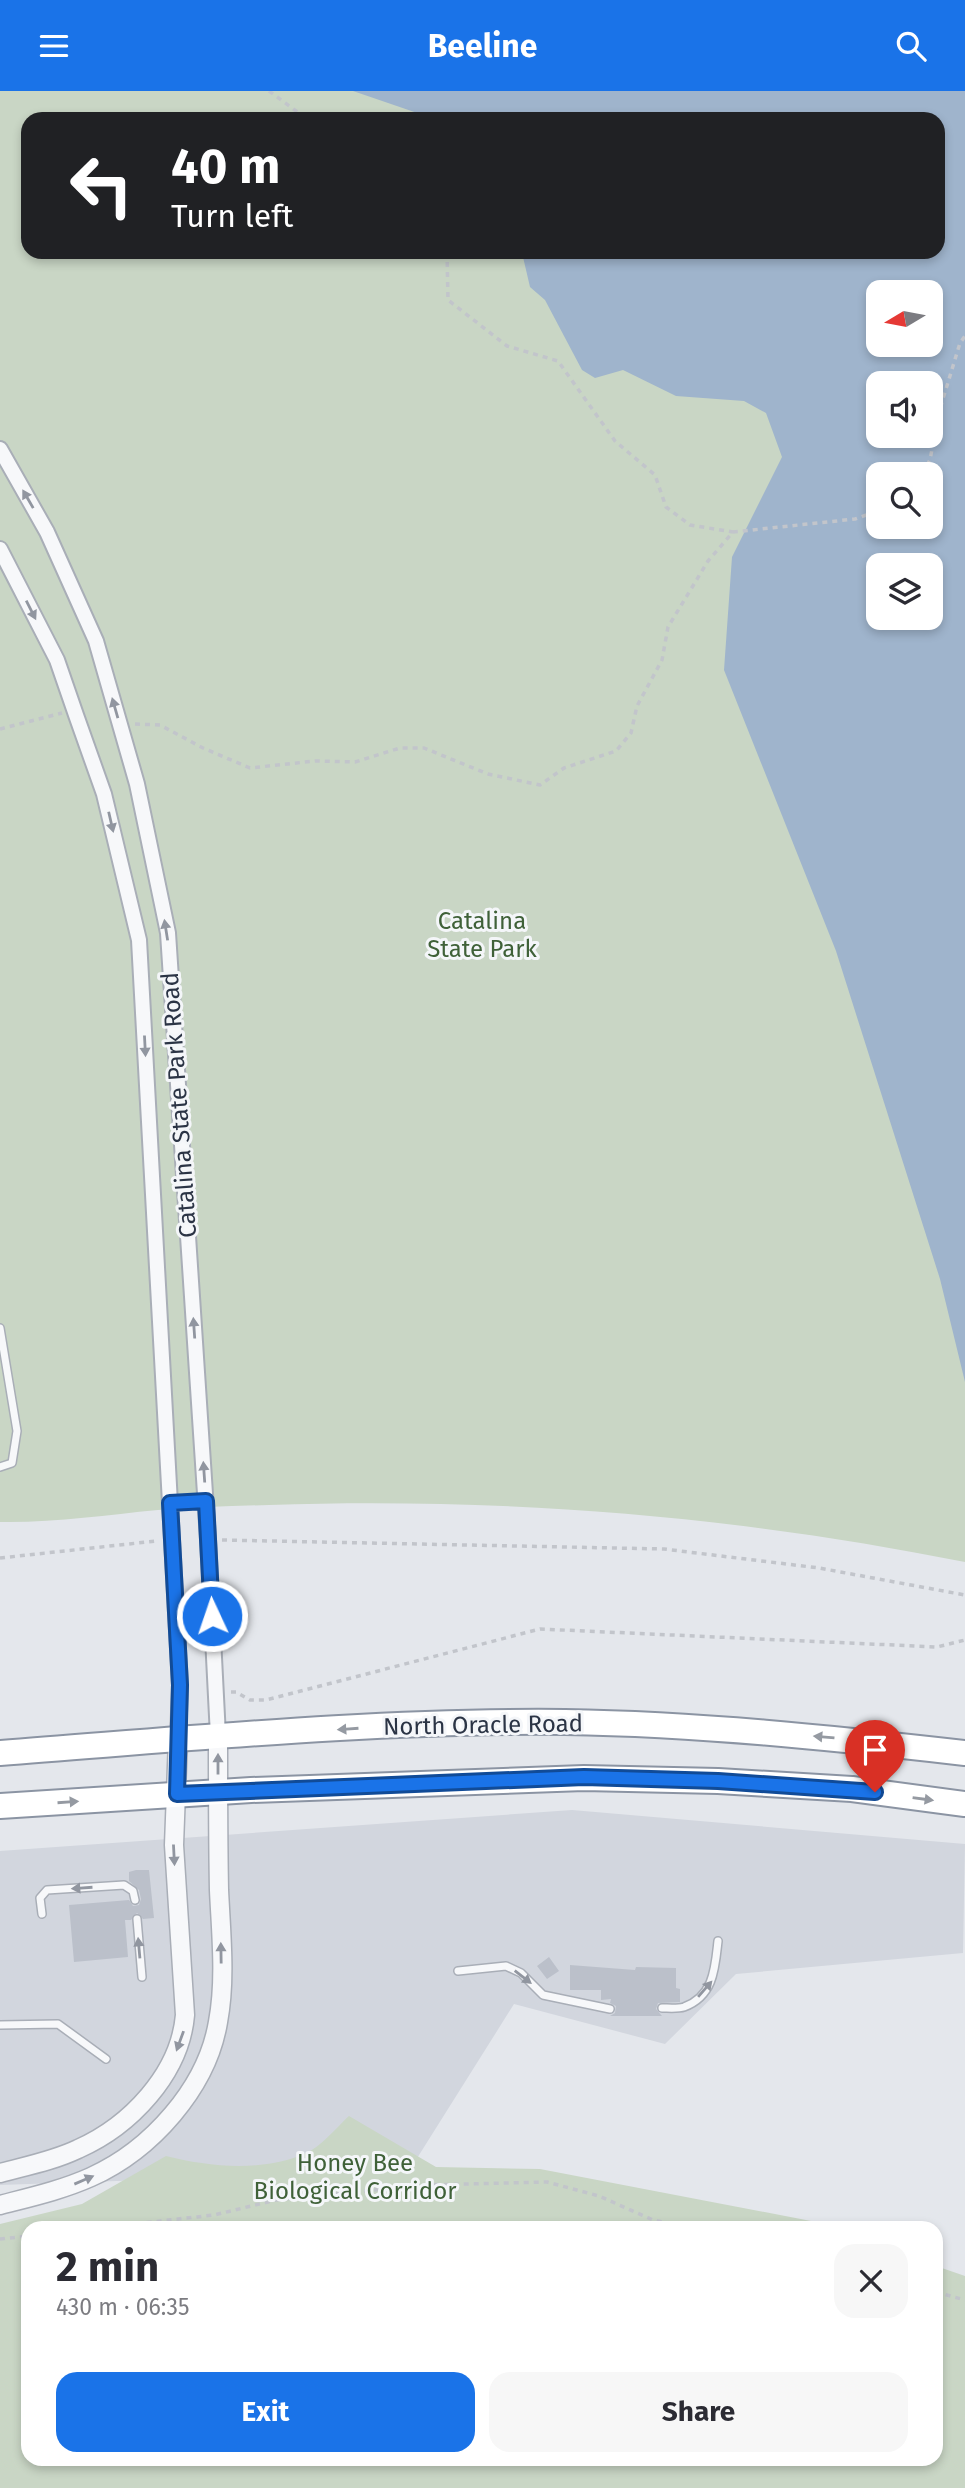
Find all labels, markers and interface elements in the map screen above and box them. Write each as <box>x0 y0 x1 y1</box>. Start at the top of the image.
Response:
icon: menu <box>35 27 73 65</box>
text: Beeline <box>428 27 537 65</box>
icon: search <box>892 27 930 65</box>
text: 40 m <box>171 137 280 196</box>
icon: left <box>56 140 147 231</box>
text: Turn left <box>171 197 293 235</box>
north arrow <box>866 280 943 357</box>
map controls <box>866 280 943 630</box>
button: sound <box>866 371 943 448</box>
button: search <box>866 462 943 539</box>
one-way arrow <box>22 489 35 508</box>
button: layers <box>866 553 943 630</box>
one-way arrow <box>26 600 37 620</box>
one-way arrow <box>109 697 120 719</box>
one-way arrow <box>106 811 117 833</box>
park label: Catalina State Park <box>427 907 538 963</box>
one-way arrow <box>160 919 171 941</box>
street label: Catalina State Park Road <box>156 971 202 1239</box>
one-way arrow <box>140 1036 151 1058</box>
one-way arrow <box>188 1316 199 1338</box>
one-way arrow <box>198 1461 209 1483</box>
position arrow <box>175 1579 249 1653</box>
street label: North Oracle Road <box>383 1709 583 1741</box>
pin <box>845 1720 905 1792</box>
one-way arrow <box>337 1724 359 1735</box>
icon: arrive <box>856 1731 894 1769</box>
one-way arrow <box>813 1732 835 1743</box>
one-way arrow <box>212 1753 224 1775</box>
one-way arrow <box>912 1793 934 1804</box>
one-way arrow <box>57 1796 79 1807</box>
one-way arrow <box>169 1845 180 1867</box>
one-way arrow <box>71 1883 93 1894</box>
one-way arrow <box>133 1937 144 1959</box>
one-way arrow <box>215 1941 227 1963</box>
one-way arrow <box>513 1969 531 1984</box>
one-way arrow <box>697 1980 712 1997</box>
one-way arrow <box>174 2031 185 2052</box>
park label: Honey Bee Biological Corridor <box>254 2149 457 2205</box>
one-way arrow <box>73 2174 94 2185</box>
text: 2 min <box>56 2242 159 2292</box>
button: close <box>834 2244 908 2318</box>
text: 430 m · 06:35 <box>56 2293 190 2321</box>
button: Exit <box>56 2372 475 2452</box>
button: Share <box>489 2372 908 2452</box>

